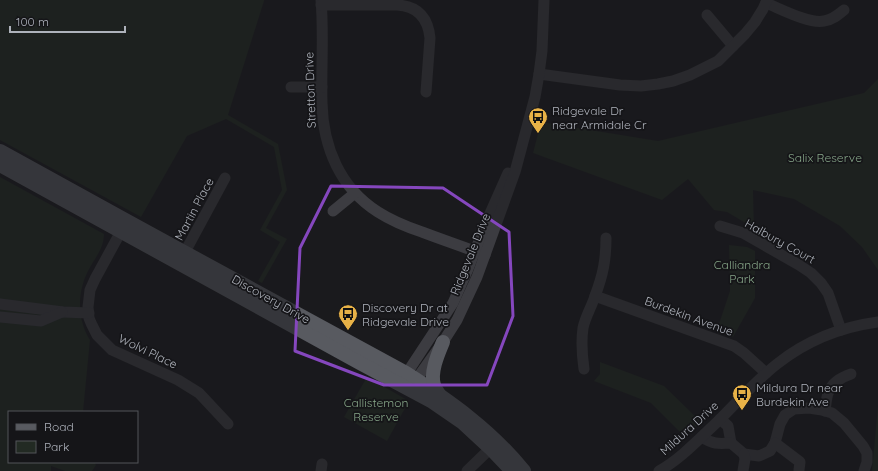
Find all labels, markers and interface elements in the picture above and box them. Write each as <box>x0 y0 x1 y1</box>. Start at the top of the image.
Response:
scale bar <box>10 8 125 34</box>
text: 100 m <box>16 14 49 29</box>
street label: Stretton Drive <box>301 51 319 128</box>
place label: Ridgevale Dr near Armidale Cr <box>552 103 647 132</box>
bus stop icon: Ridgevale Dr near Armidale Cr <box>527 106 549 134</box>
park label: Salix Reserve <box>788 150 862 165</box>
street label: Martin Place <box>171 175 217 243</box>
street label: Ridgevale Drive <box>447 211 493 297</box>
street label: Halbury Court <box>742 216 818 266</box>
park label: Calliandra Park <box>714 257 770 286</box>
street label: Discovery Drive <box>229 271 313 327</box>
street label: Burdekin Avenue <box>643 293 736 339</box>
place label: Discovery Dr at Ridgevale Drive <box>362 300 449 329</box>
bus stop icon: Discovery Dr at Ridgevale Drive <box>337 303 359 331</box>
street label: Wolvi Place <box>116 330 180 372</box>
place label: Mildura Dr near Burdekin Ave <box>756 380 843 409</box>
bus stop icon: Mildura Dr near Burdekin Ave <box>731 383 753 411</box>
park label: Callistemon Reserve <box>344 395 408 424</box>
street label: Mildura Drive <box>657 398 721 458</box>
legend <box>8 411 138 463</box>
text: Road <box>44 419 74 434</box>
text: Park <box>44 439 69 454</box>

